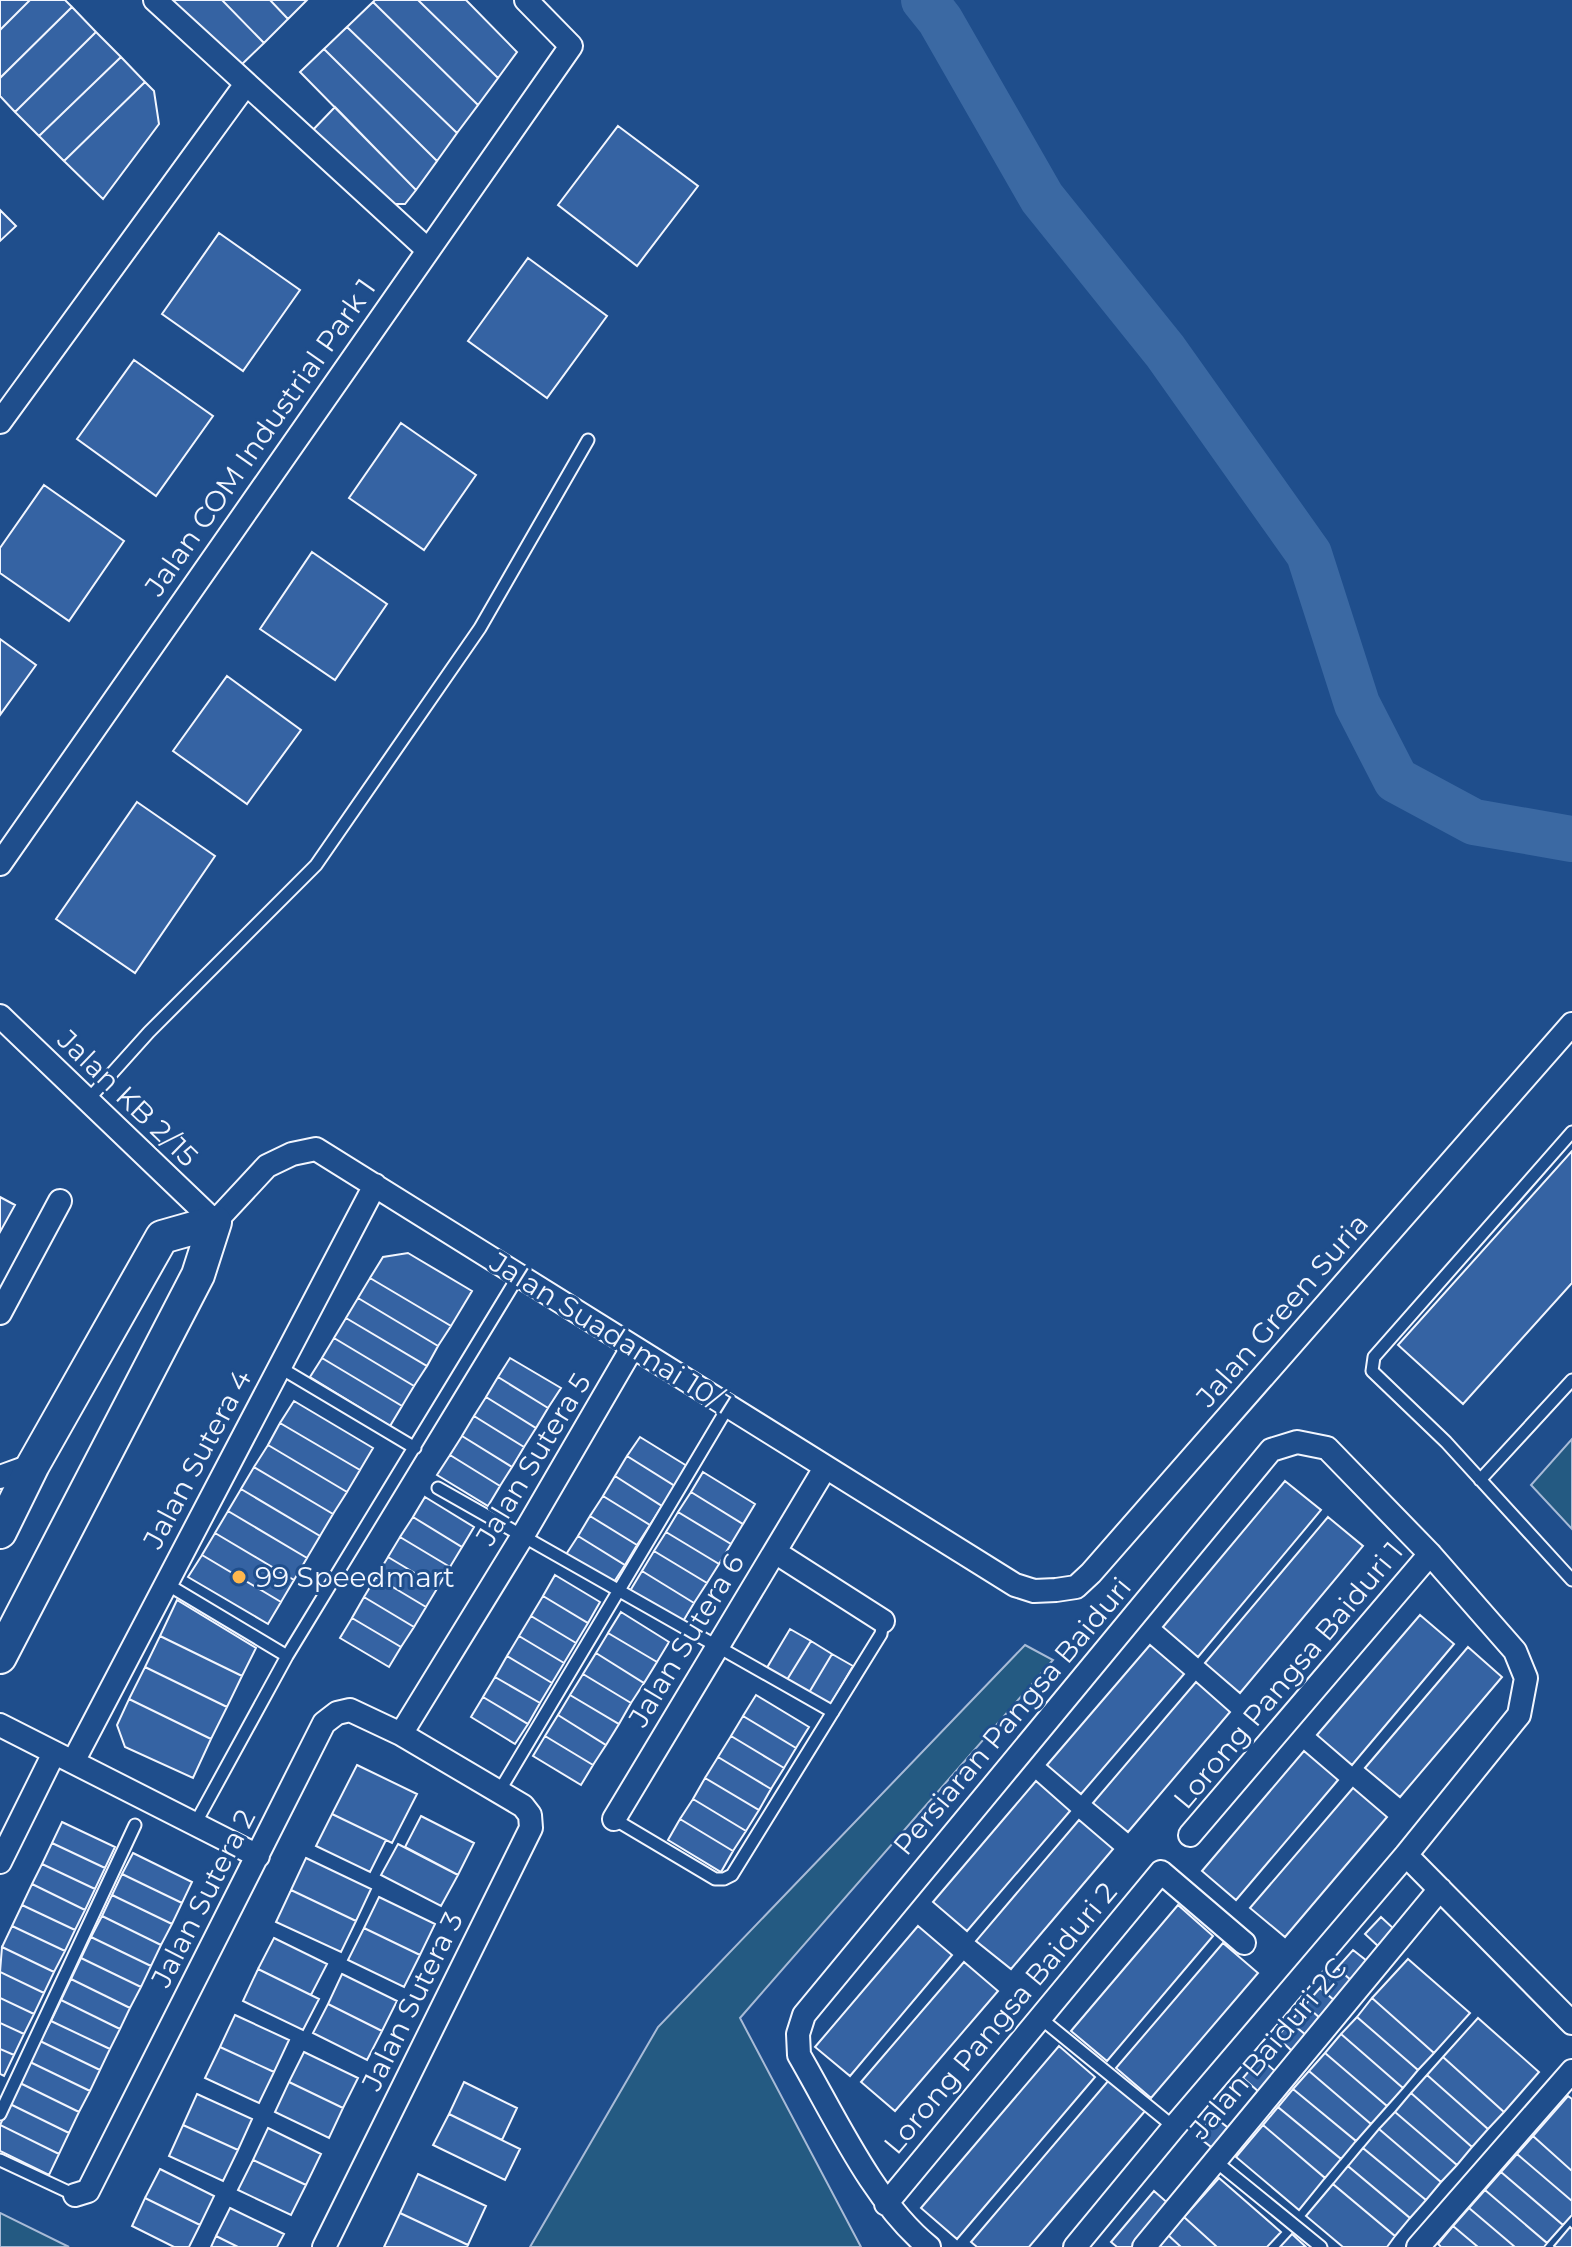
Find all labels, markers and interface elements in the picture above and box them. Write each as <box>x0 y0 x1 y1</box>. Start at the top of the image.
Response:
street label: Jalan COM Industrial Park 1 <box>137 272 383 603</box>
street label: Jalan KB 2/15 <box>50 1022 205 1173</box>
street label: Jalan Green Suria <box>1188 1207 1375 1414</box>
street label: Jalan Suadamai 10/1 <box>483 1244 738 1421</box>
street label: Jalan Sutera 4 <box>135 1364 259 1555</box>
street label: Jalan Sutera 5 <box>468 1367 598 1552</box>
street label: Lorong Pangsa Baiduri 1 <box>1166 1534 1410 1816</box>
street label: Jalan Sutera 6 <box>621 1547 751 1733</box>
place label: 99 Speedmart <box>255 1560 455 1594</box>
marker: 99 Speedmart <box>230 1568 248 1586</box>
street label: Persiaran Pangsa Baiduri <box>886 1570 1138 1862</box>
street label: Jalan Sutera 2 <box>143 1804 262 1993</box>
street label: Lorong Pangsa Baiduri 2 <box>876 1875 1124 2161</box>
street label: Jalan Sutera 3 <box>354 1906 470 2097</box>
street label: Jalan Baiduri 2C <box>1182 1951 1353 2146</box>

